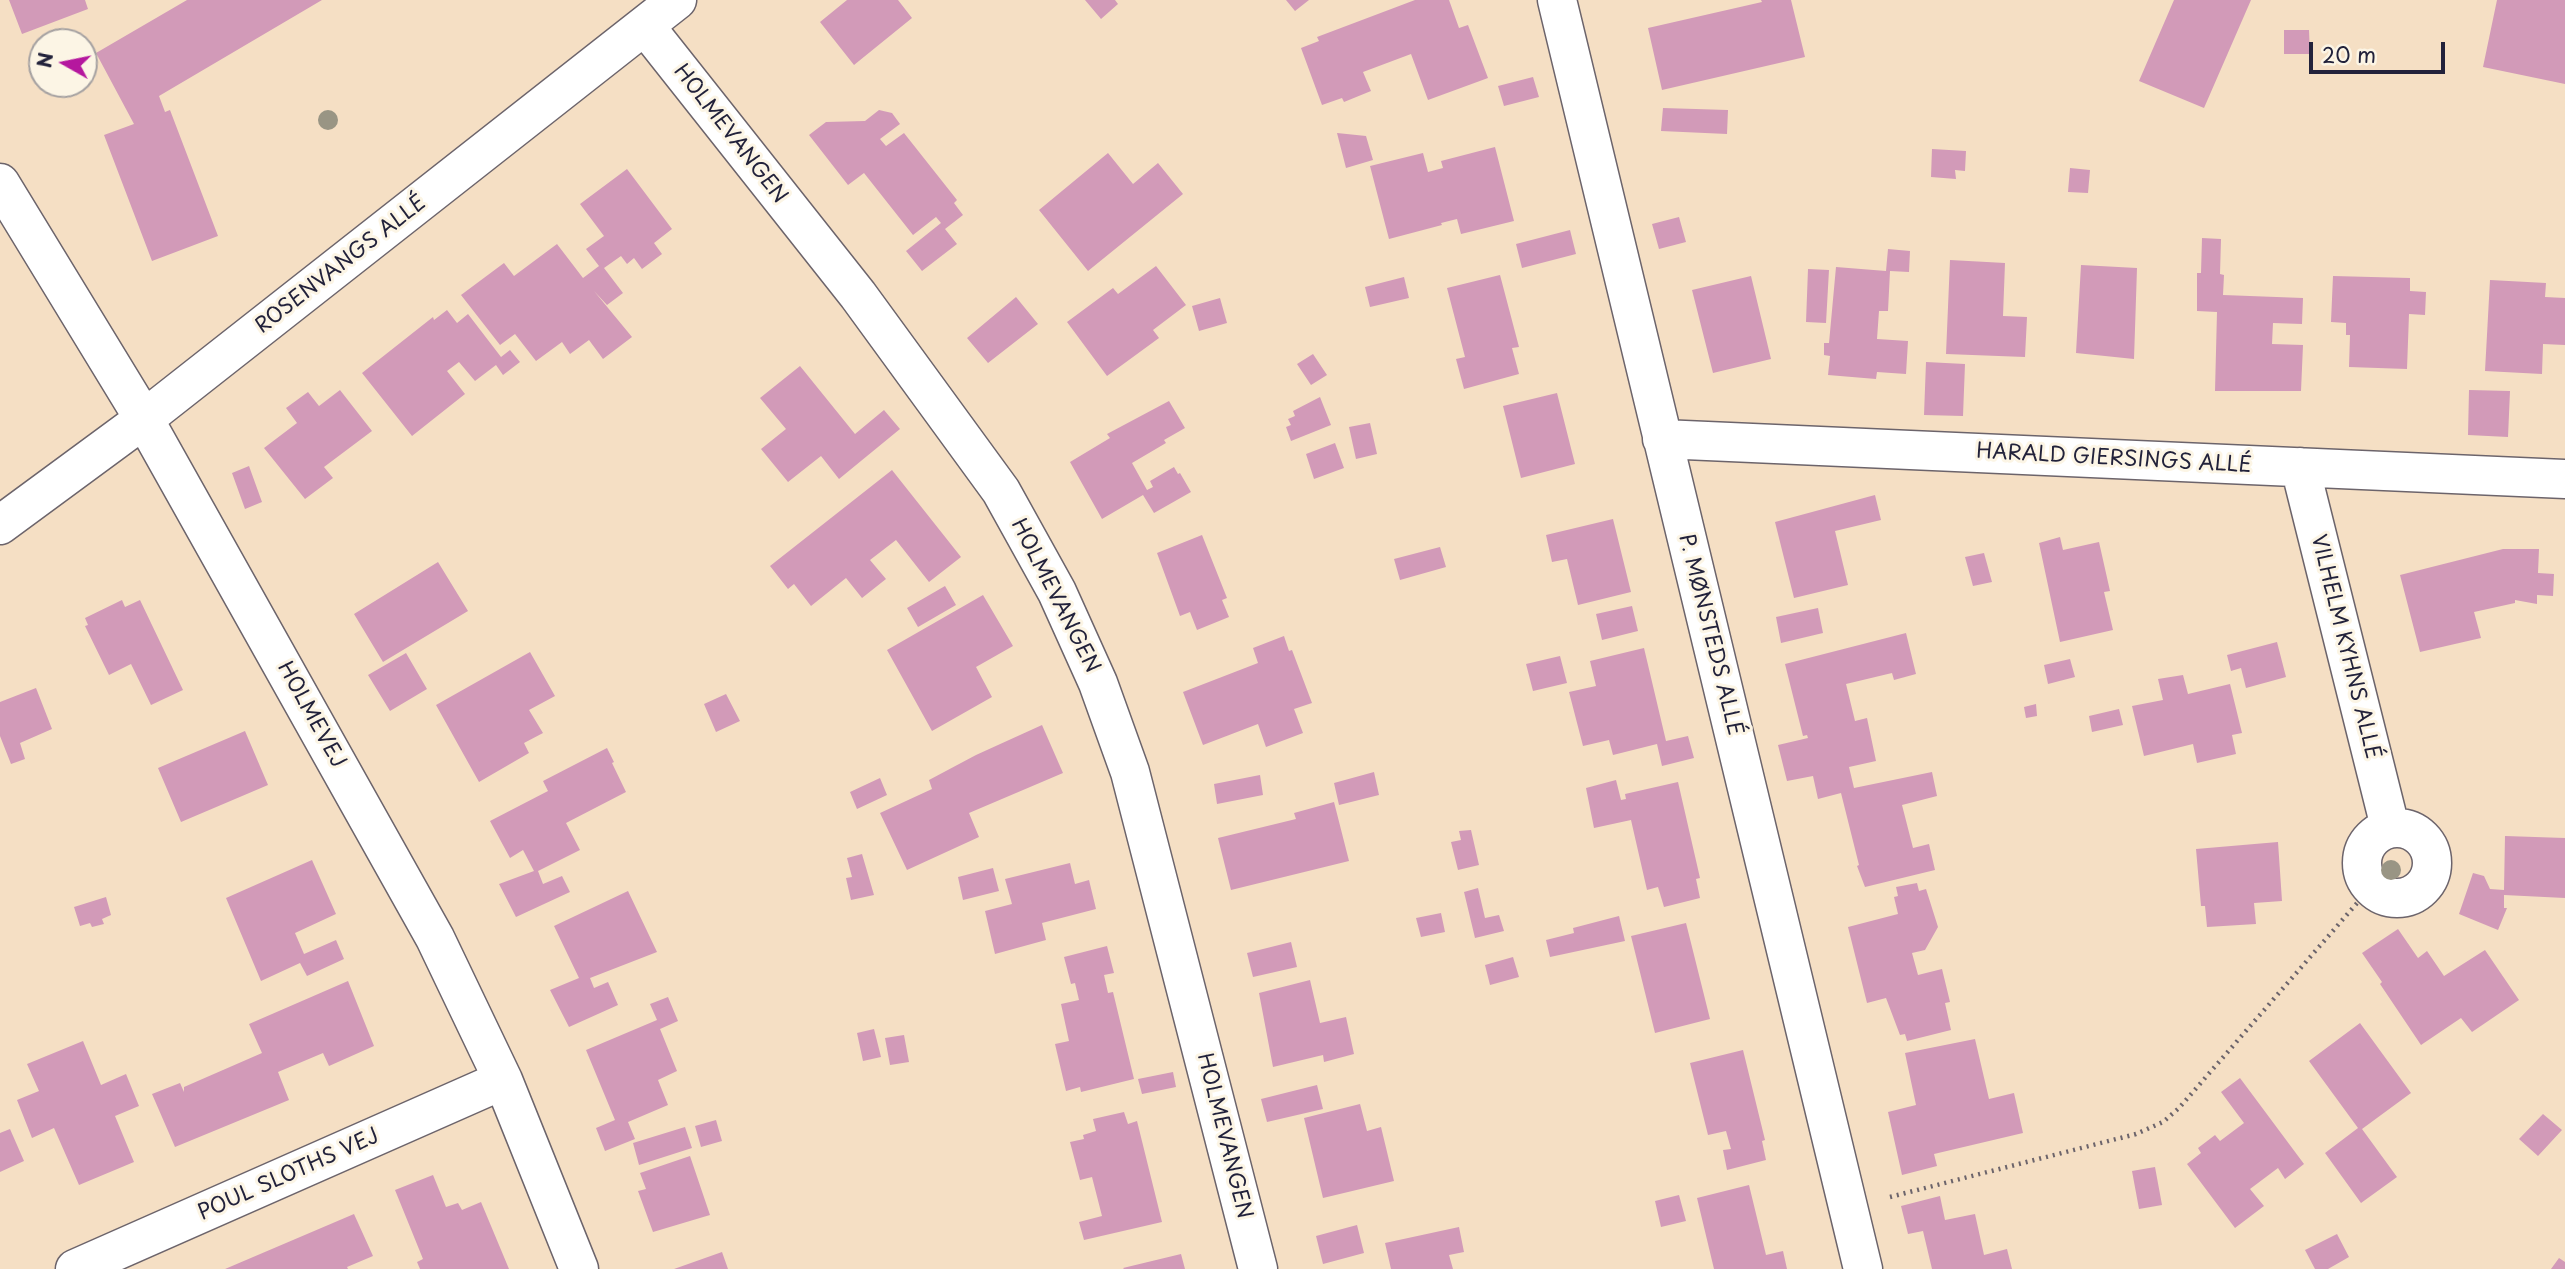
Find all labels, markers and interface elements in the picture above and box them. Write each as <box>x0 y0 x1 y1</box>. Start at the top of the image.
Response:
north arrow <box>28 28 98 98</box>
scale bar <box>2313 28 2450 72</box>
text: 20 m <box>2322 38 2376 70</box>
text: N <box>29 50 59 70</box>
street label: HOLMEVANGEN <box>668 59 792 209</box>
street label: ROSENVANGS ALLÉ <box>251 190 431 340</box>
street label: HARALD GIERSINGS ALLÉ <box>1976 439 2252 479</box>
street label: HOLMEVANGEN <box>1005 515 1105 677</box>
street label: P. MØNSTEDS ALLÉ <box>1673 531 1747 739</box>
street label: VILHELM KYHNS ALLÉ <box>2305 532 2385 762</box>
street label: HOLMEVEJ <box>271 657 351 773</box>
street label: HOLMEVANGEN <box>1191 1051 1257 1221</box>
street label: POUL SLOTHS VEJ <box>195 1124 383 1226</box>

